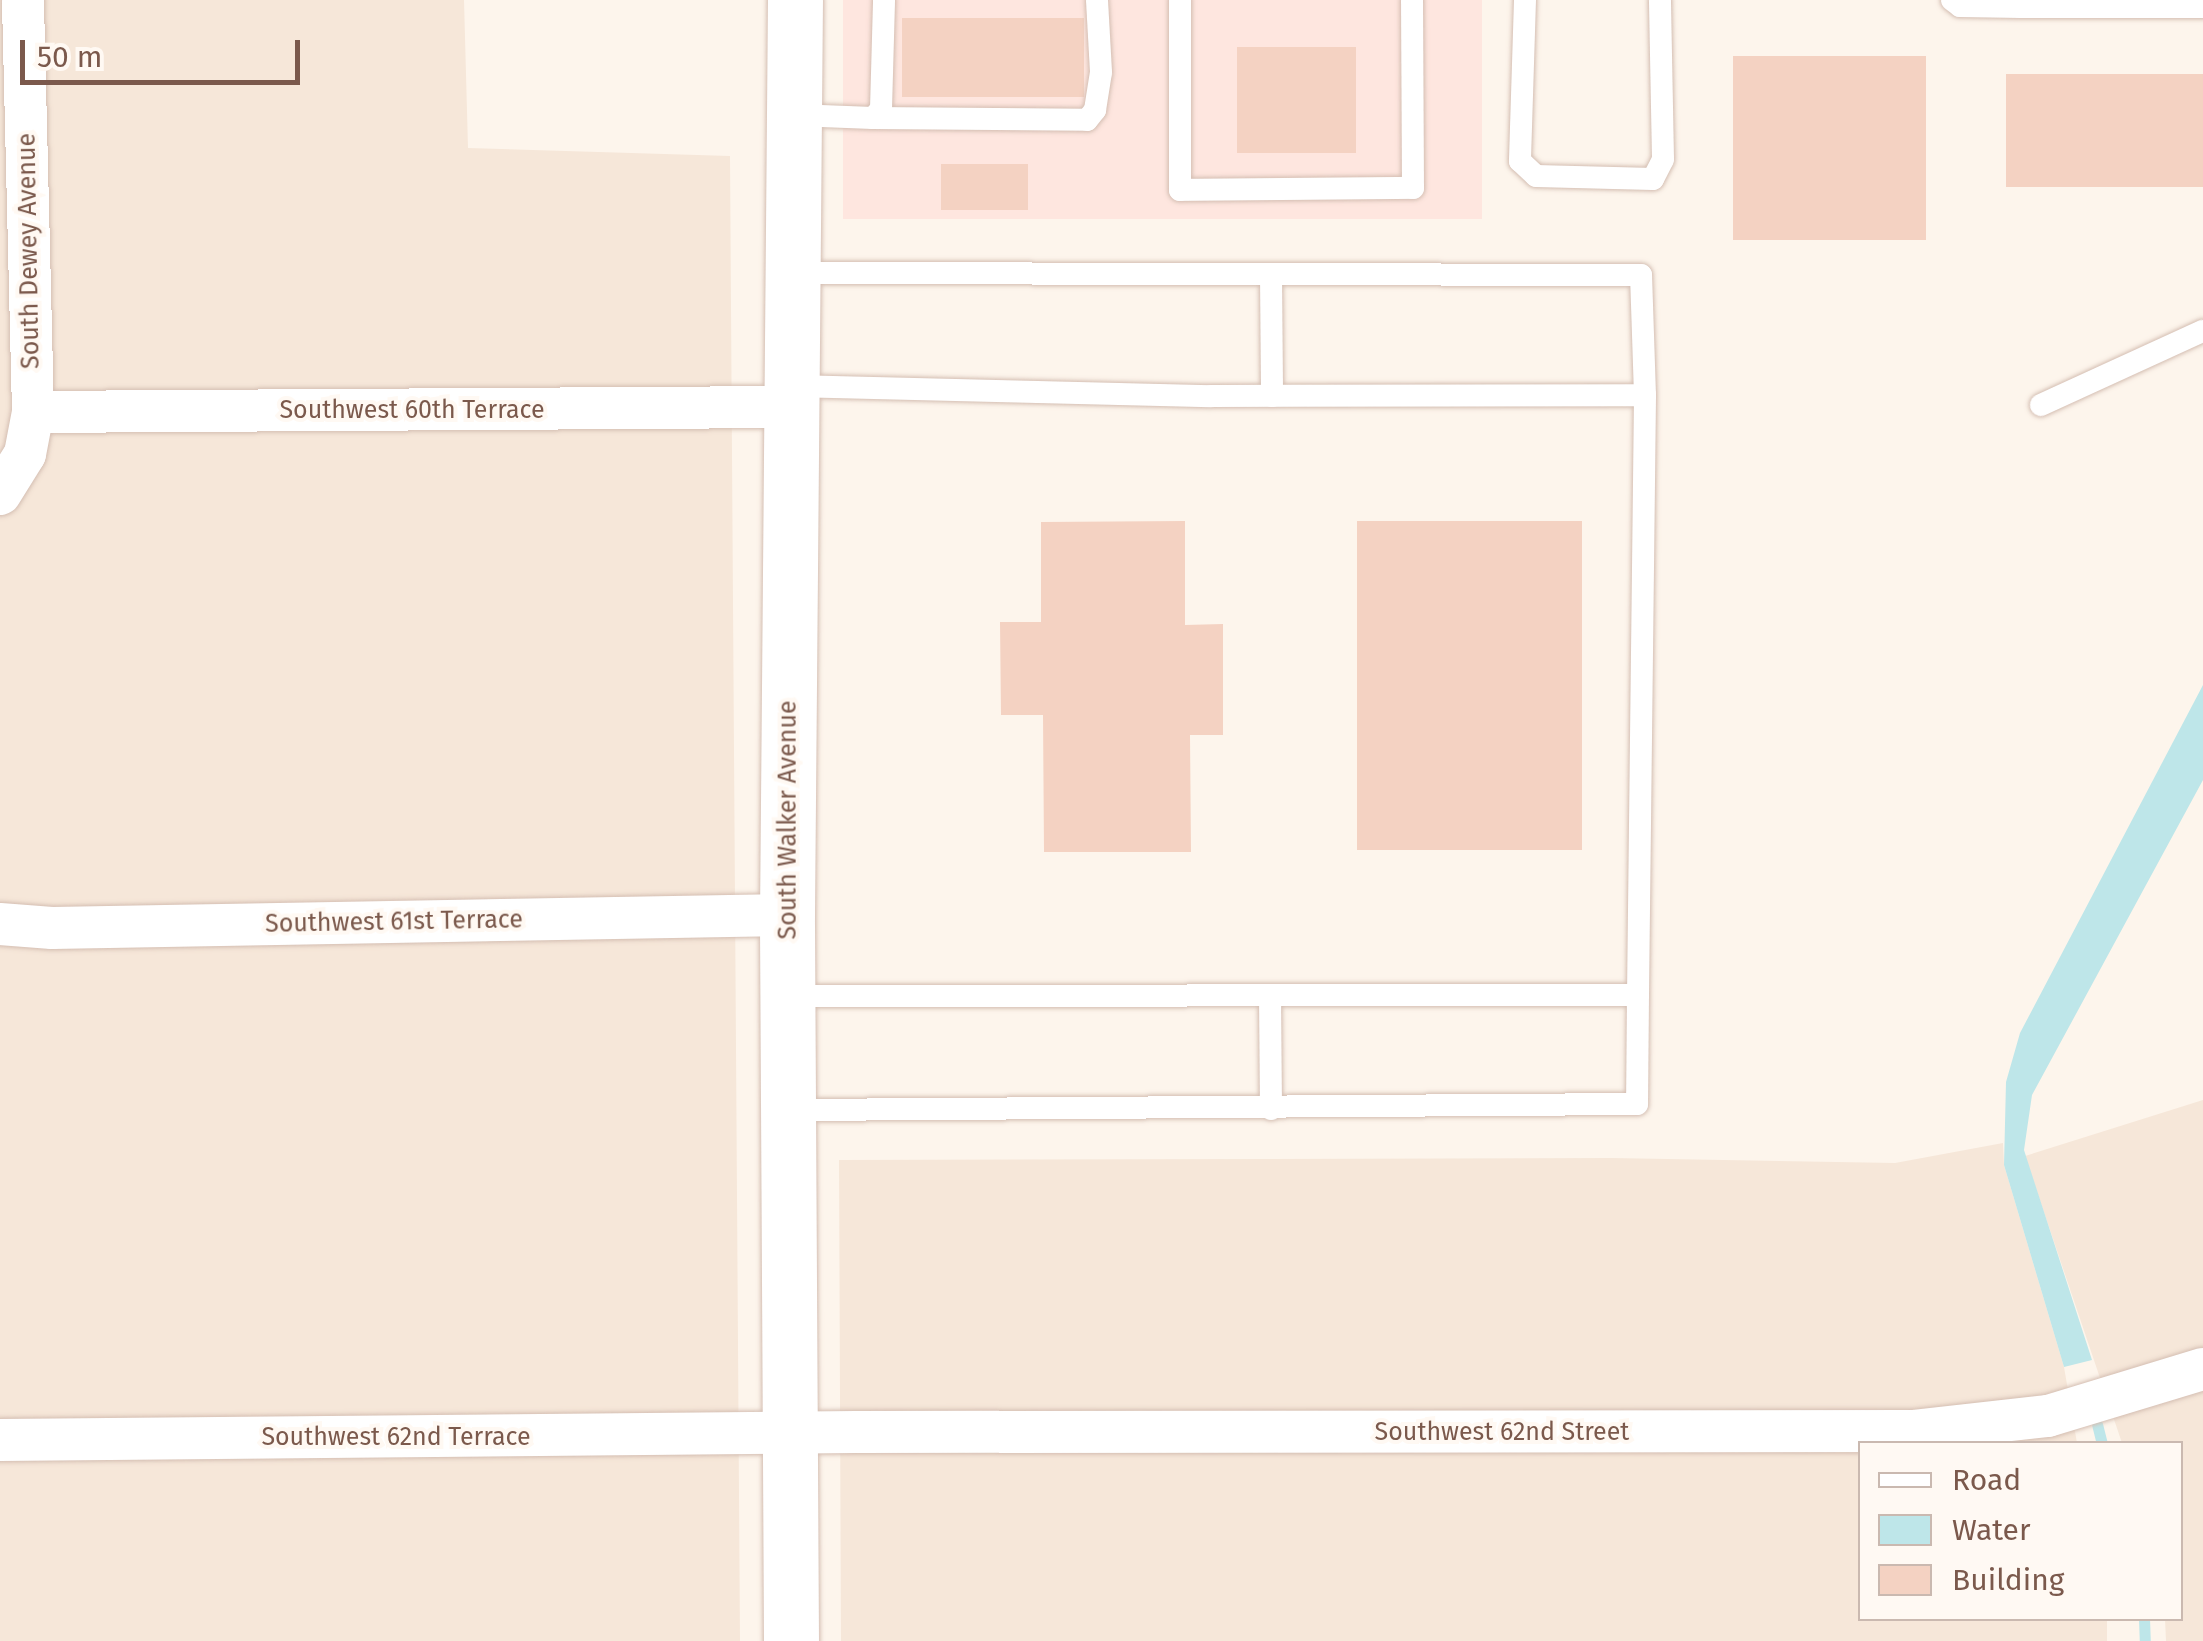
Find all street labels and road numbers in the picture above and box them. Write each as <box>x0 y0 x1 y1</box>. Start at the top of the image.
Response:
street label: South Dewey Avenue <box>12 133 46 369</box>
street label: Southwest 60th Terrace <box>279 395 545 425</box>
street label: South Walker Avenue <box>773 700 803 940</box>
street label: Southwest 61st Terrace <box>265 905 523 939</box>
street label: Southwest 62nd Street <box>1375 1417 1629 1447</box>
street label: Southwest 62nd Terrace <box>261 1422 531 1452</box>

